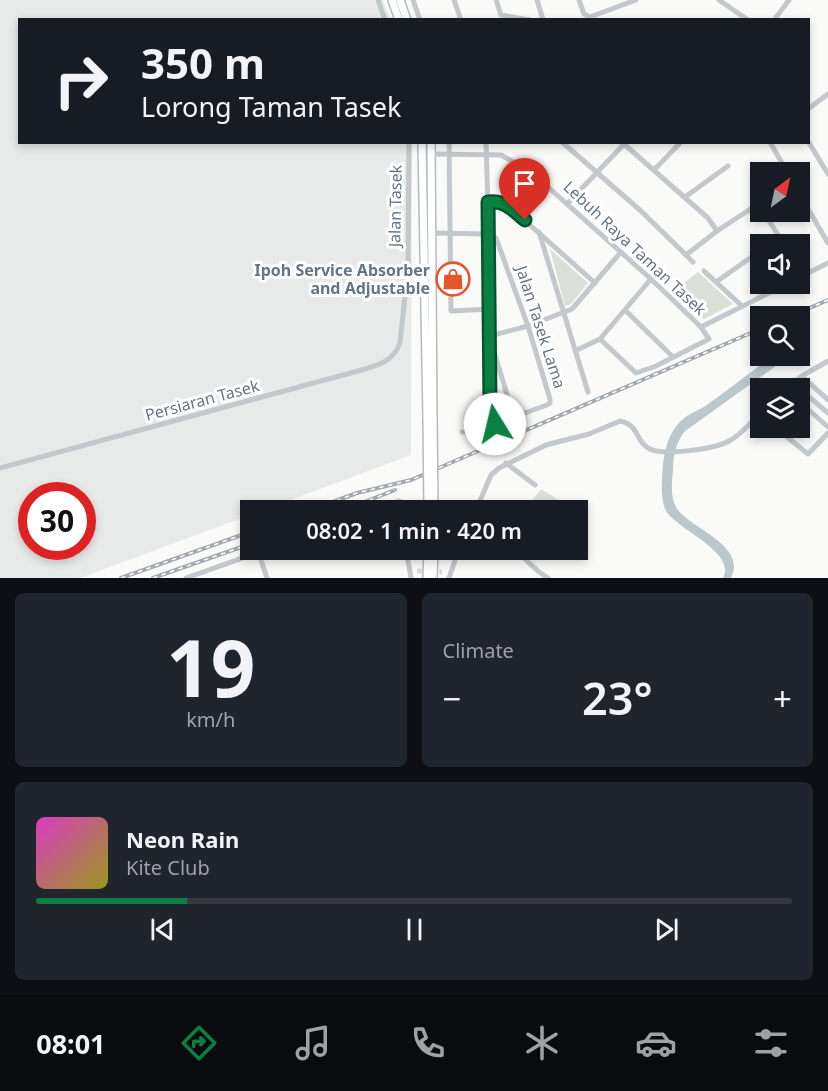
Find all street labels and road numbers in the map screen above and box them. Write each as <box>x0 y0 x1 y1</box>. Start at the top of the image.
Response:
street label: Jalan Tasek <box>383 164 407 249</box>
street label: Lebuh Raya Taman Tasek <box>559 176 712 320</box>
street label: Jalan Tasek Lama <box>510 261 571 391</box>
street label: Persiaran Tasek <box>143 374 262 426</box>

